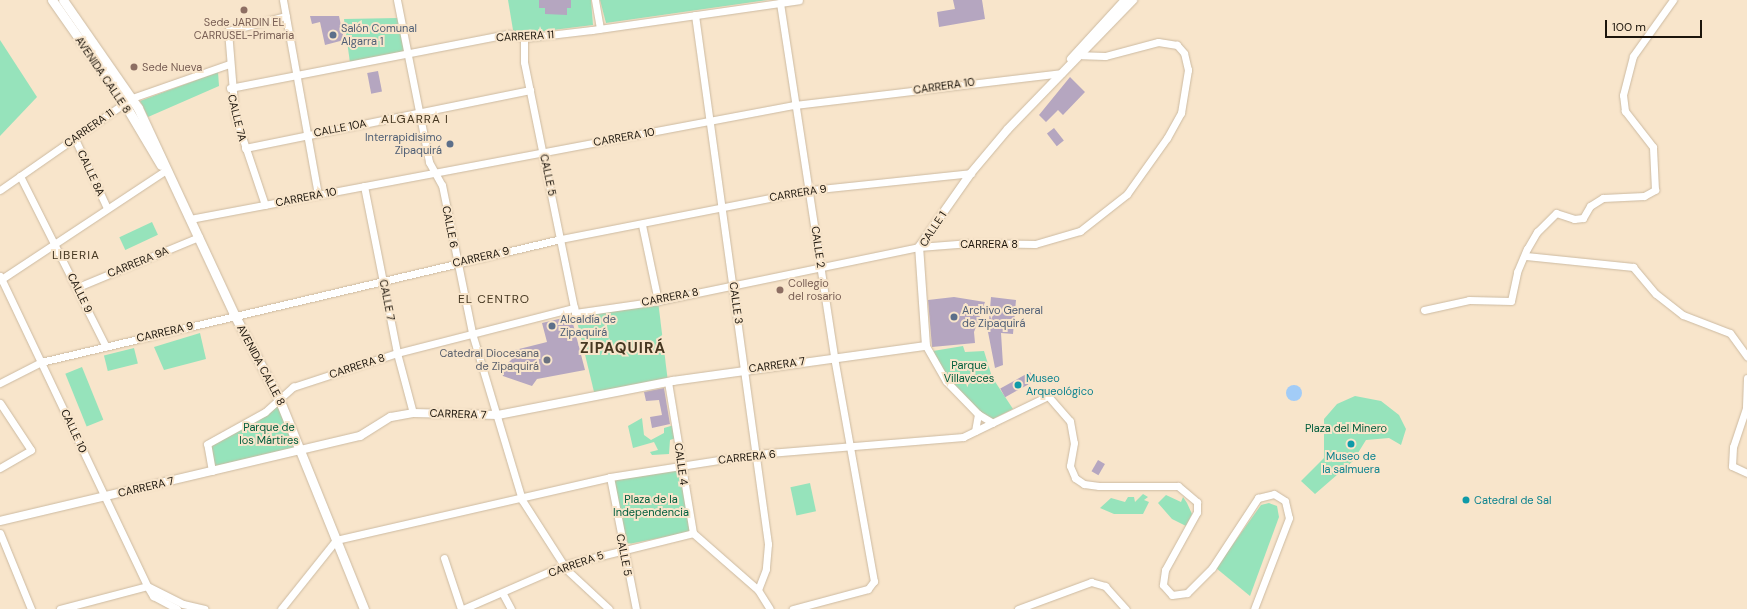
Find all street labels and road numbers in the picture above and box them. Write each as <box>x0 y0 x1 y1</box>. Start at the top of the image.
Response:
street label: CARRERA 11 <box>496 28 554 44</box>
street label: AVENIDA CALLE 8 <box>72 34 134 116</box>
street label: CARRERA 10 <box>912 75 976 97</box>
street label: CALLE 7A <box>225 93 249 143</box>
street label: CARRERA 11 <box>61 106 117 150</box>
street label: CALLE 10A <box>312 116 368 140</box>
street label: CARRERA 10 <box>592 125 656 149</box>
street label: CALLE 8A <box>75 148 107 198</box>
street label: CALLE 5 <box>537 153 559 197</box>
street label: CARRERA 9 <box>768 182 828 204</box>
street label: CARRERA 10 <box>274 185 338 209</box>
street label: CALLE 6 <box>439 205 461 249</box>
street label: CALLE 1 <box>917 209 949 249</box>
street label: CALLE 2 <box>809 225 827 269</box>
street label: CARRERA 8 <box>960 237 1018 251</box>
street label: CARRERA 9A <box>106 244 170 280</box>
street label: CARRERA 9 <box>451 244 511 270</box>
street label: CALLE 9 <box>65 271 95 315</box>
street label: CALLE 7 <box>377 278 397 322</box>
street label: CALLE 3 <box>727 281 745 325</box>
street label: CARRERA 8 <box>640 285 700 309</box>
street label: CARRERA 9 <box>135 319 195 345</box>
street label: AVENIDA CALLE 8 <box>234 322 288 408</box>
street label: CARRERA 8 <box>328 351 386 381</box>
street label: CARRERA 7 <box>748 355 806 375</box>
street label: CARRERA 7 <box>429 406 487 422</box>
street label: CALLE 10 <box>58 407 90 455</box>
street label: CALLE 4 <box>672 442 690 486</box>
street label: CARRERA 6 <box>717 447 777 467</box>
street label: CARRERA 7 <box>117 474 175 500</box>
street label: CALLE 5 <box>613 533 635 577</box>
street label: CARRERA 5 <box>547 548 605 580</box>

